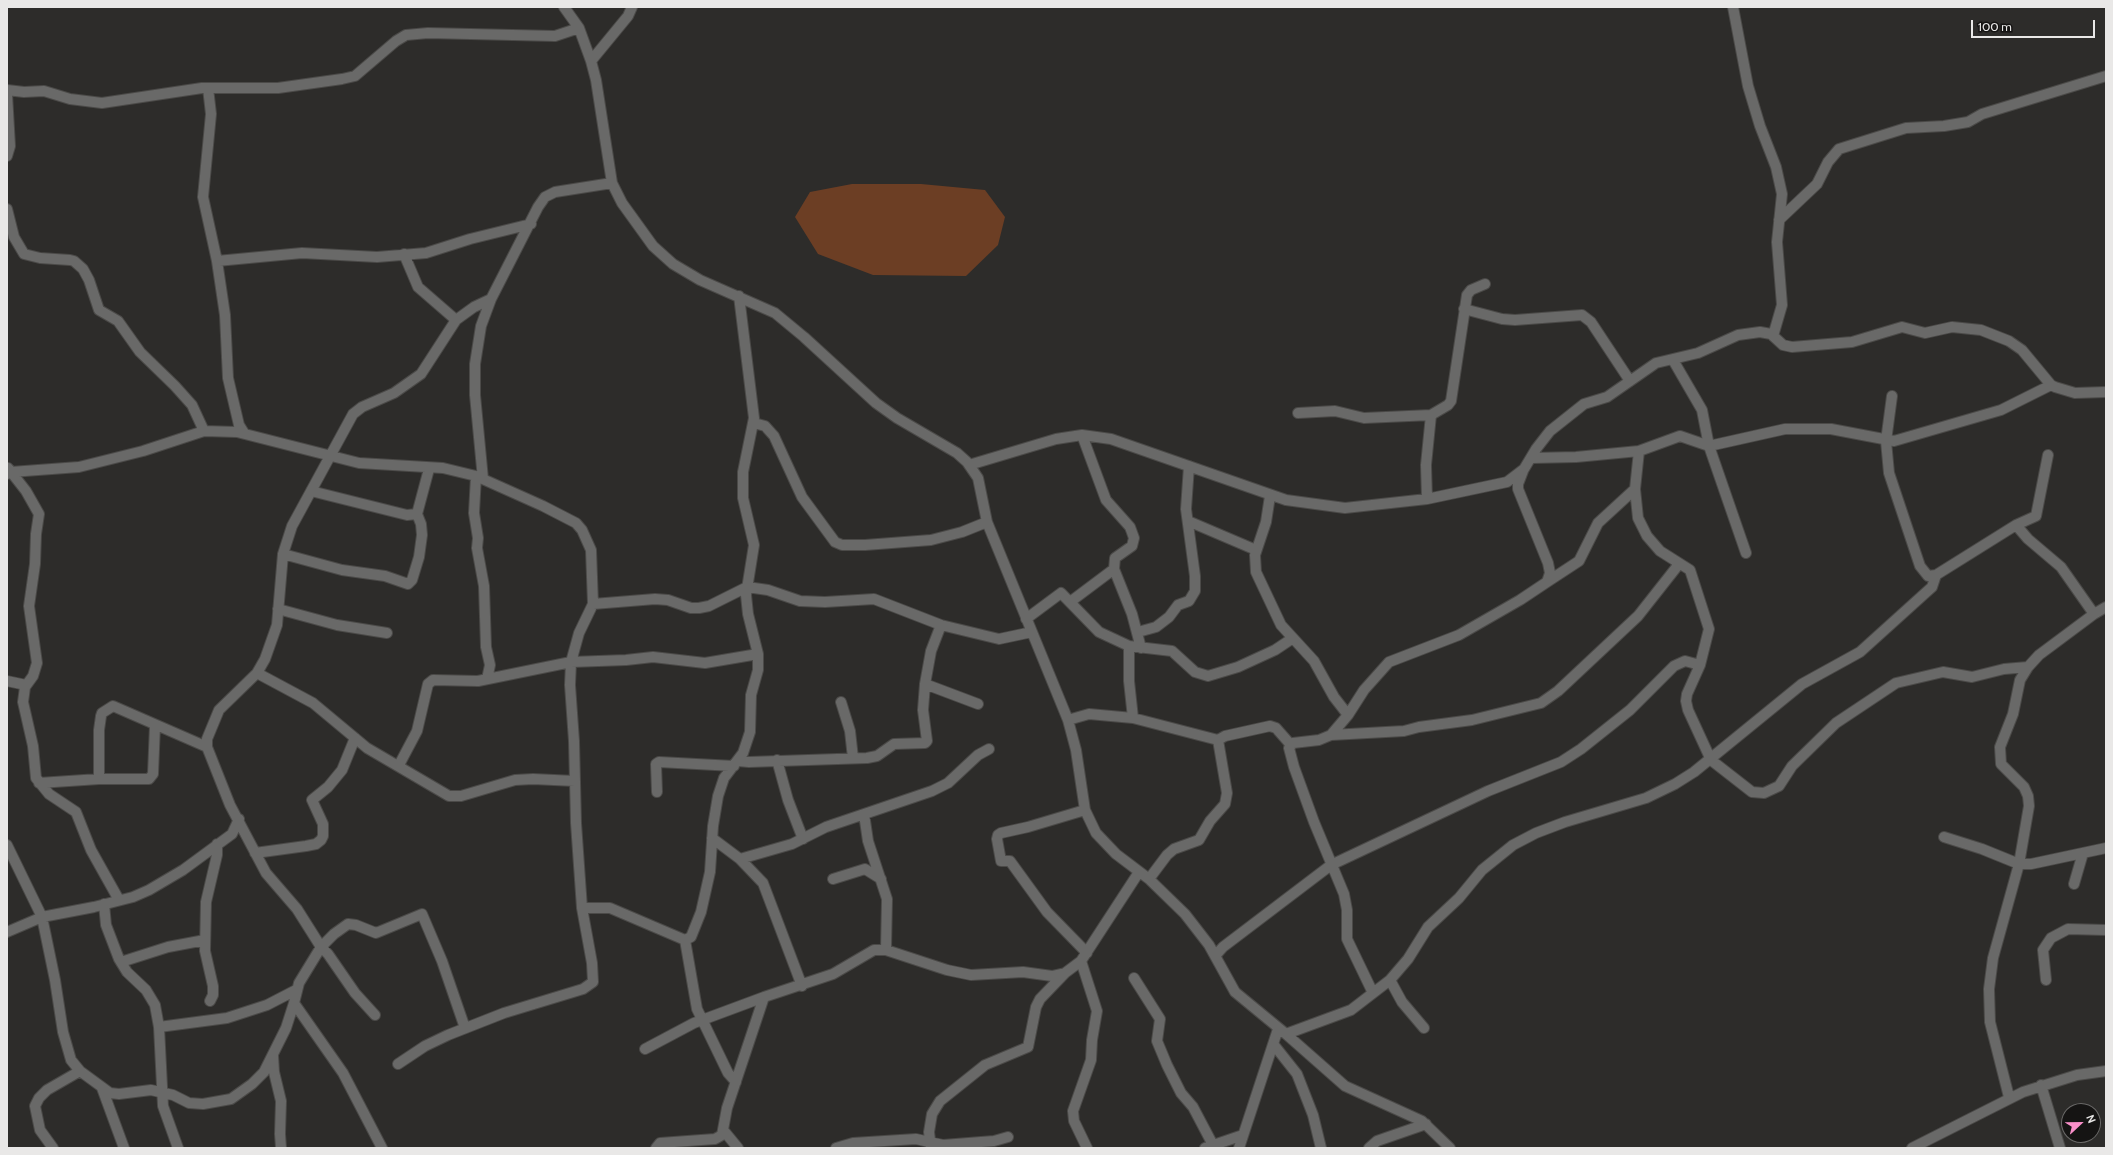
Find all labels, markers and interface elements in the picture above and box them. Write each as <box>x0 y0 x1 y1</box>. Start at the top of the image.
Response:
scale bar <box>1973 12 2097 38</box>
text: 100 m <box>1978 19 2012 34</box>
north arrow <box>2061 1103 2101 1143</box>
text: N <box>2083 1113 2099 1125</box>

